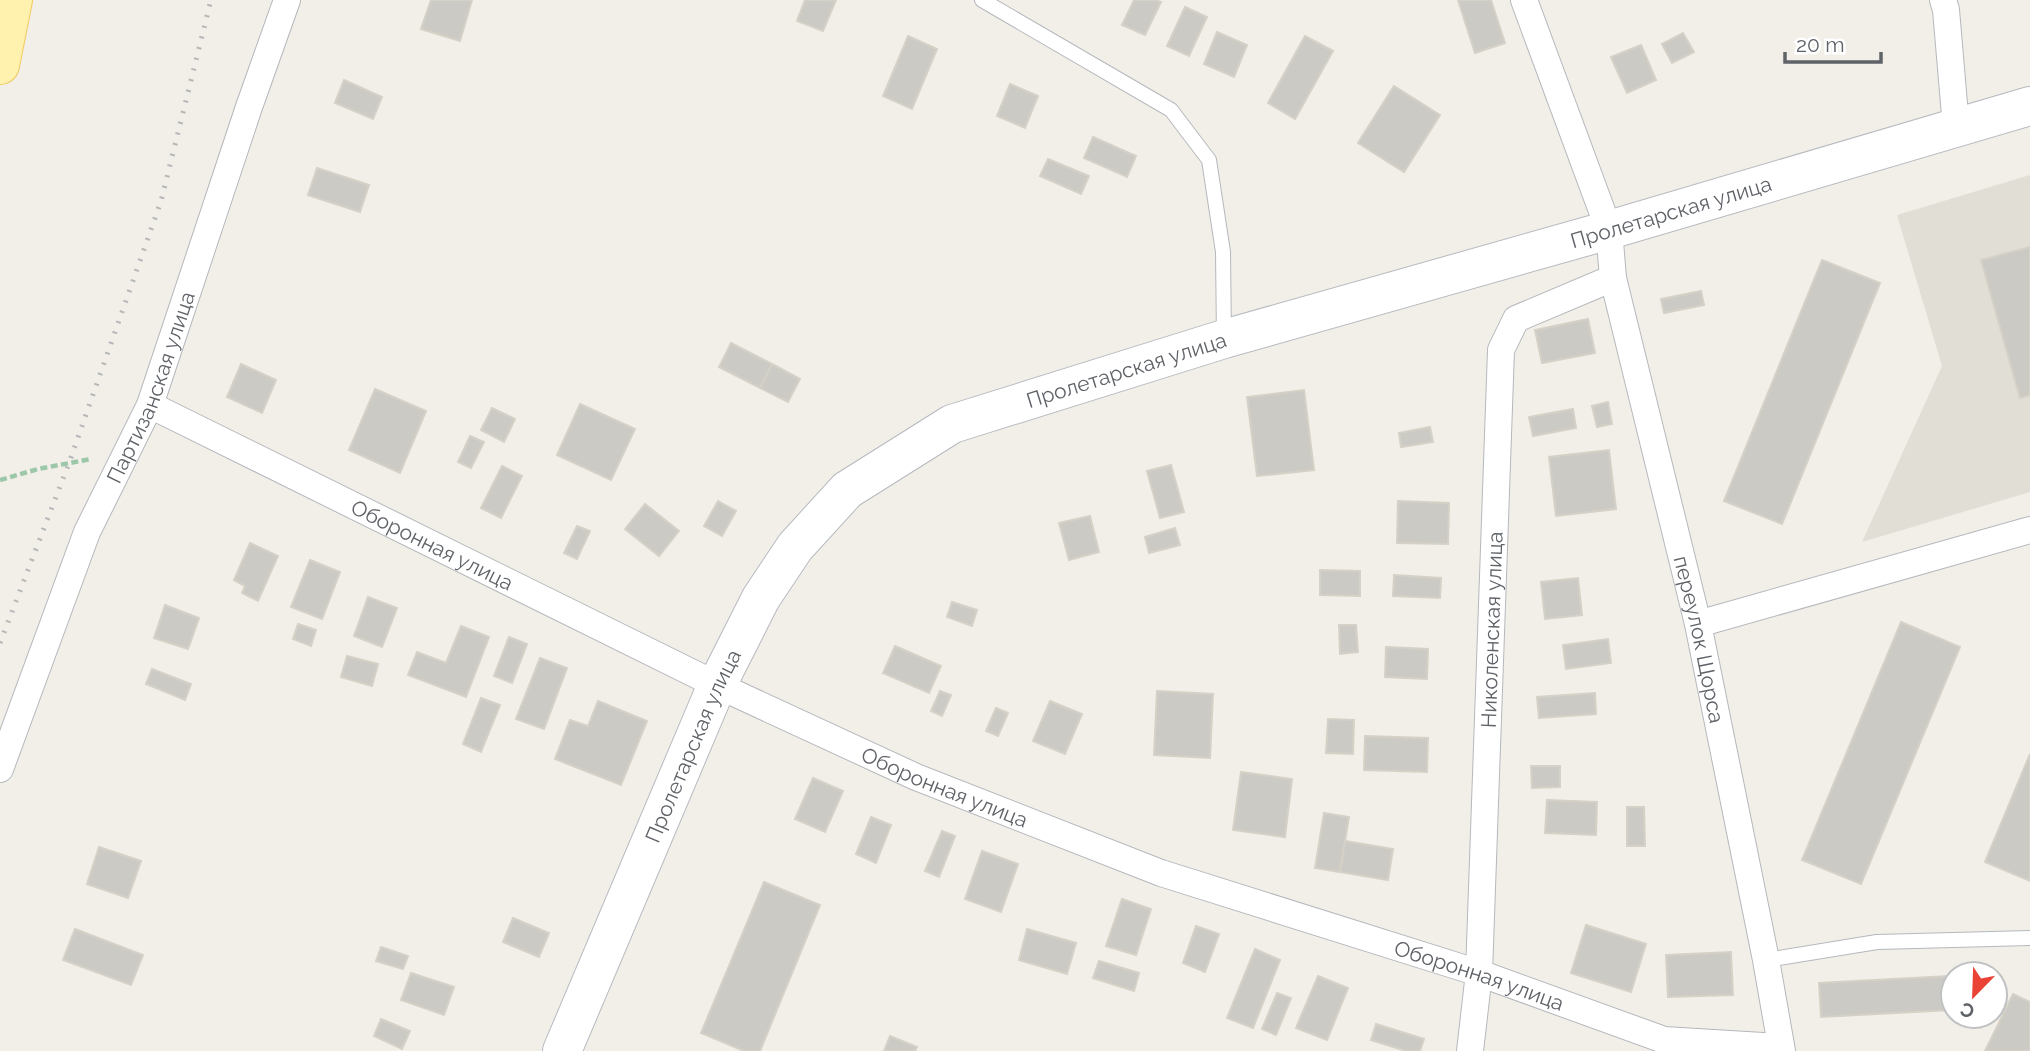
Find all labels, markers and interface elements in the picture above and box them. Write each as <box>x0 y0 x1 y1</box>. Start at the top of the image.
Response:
scale bar <box>1785 21 1881 65</box>
text: 20 m <box>1796 32 1844 57</box>
street label: Пролетарская улица <box>1567 170 1774 253</box>
street label: Партизанская улица <box>101 288 199 487</box>
street label: Пролетарская улица <box>1023 327 1229 413</box>
street label: Оборонная улица <box>347 494 518 595</box>
street label: Николенская улица <box>1475 531 1507 728</box>
street label: переулок Щорса <box>1669 553 1730 725</box>
street label: Пролетарская улица <box>639 645 746 846</box>
street label: Оборонная улица <box>858 741 1032 832</box>
street label: Оборонная улица <box>1391 935 1568 1015</box>
north arrow <box>1939 960 2009 1030</box>
text: С <box>1957 998 1978 1023</box>

